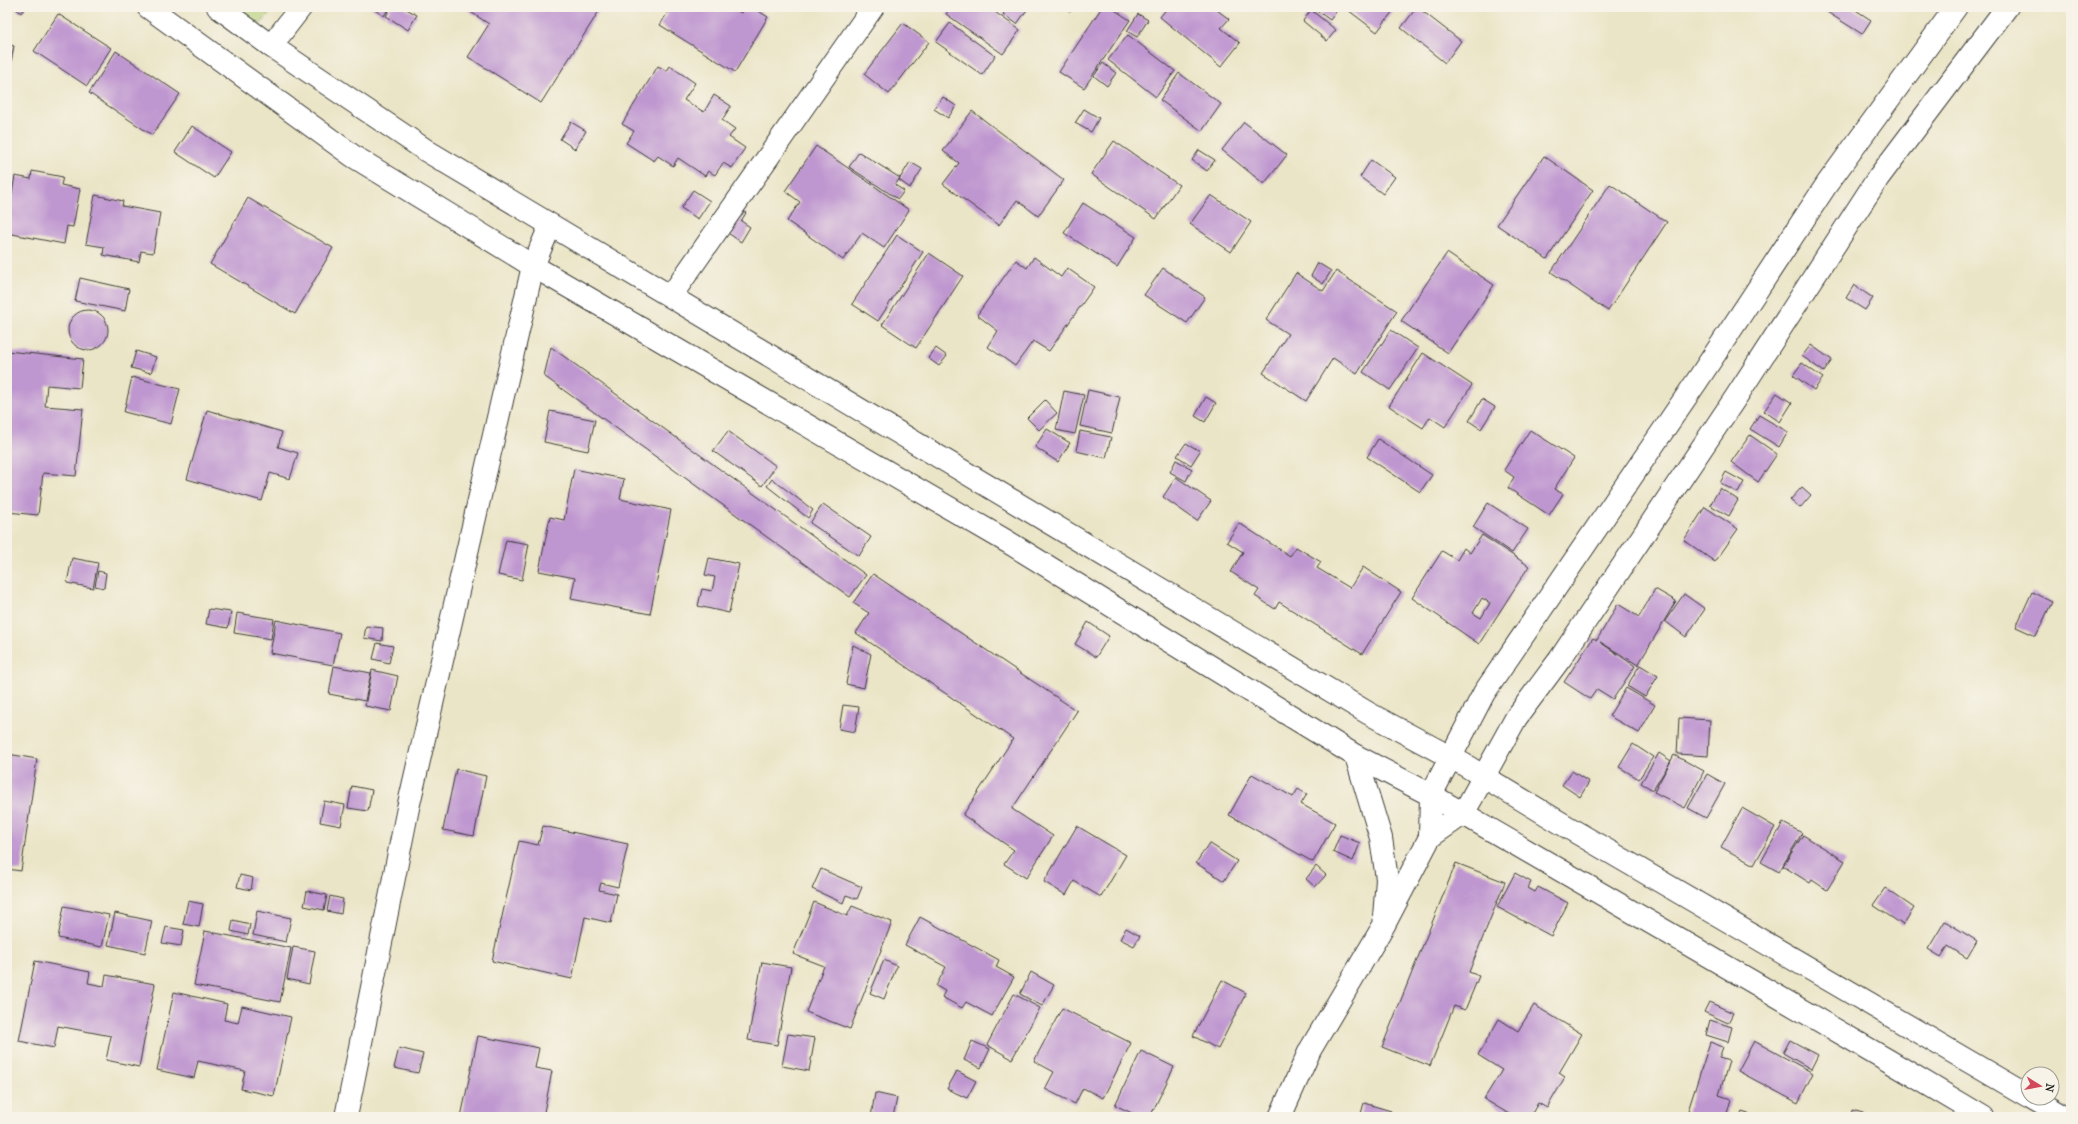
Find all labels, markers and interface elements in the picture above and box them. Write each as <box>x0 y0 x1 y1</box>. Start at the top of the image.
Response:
north arrow <box>2020 1066 2060 1106</box>
text: N <box>2042 1082 2057 1094</box>

